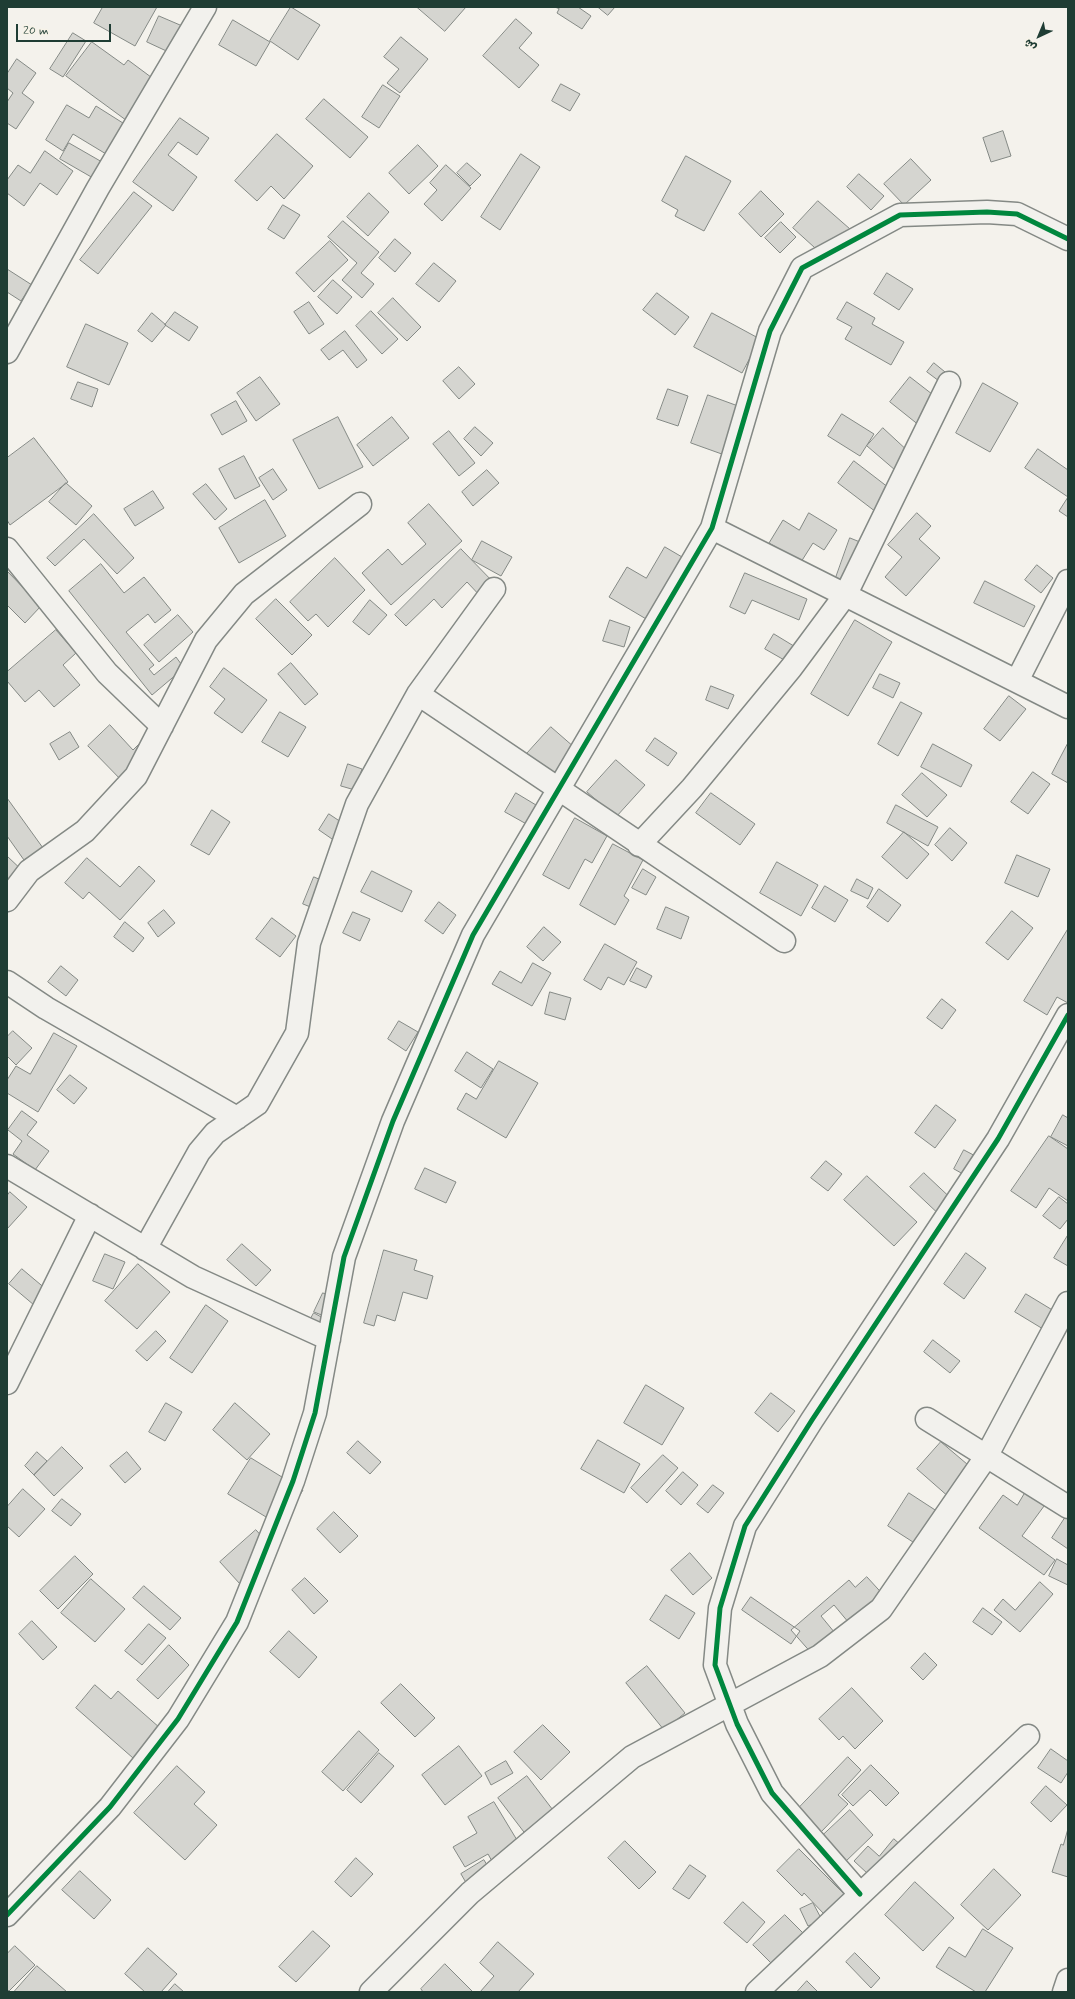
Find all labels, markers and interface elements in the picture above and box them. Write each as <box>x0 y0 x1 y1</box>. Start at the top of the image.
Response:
scale bar <box>18 16 113 42</box>
north arrow <box>1019 16 1059 56</box>
text: 20 m <box>23 23 49 39</box>
text: ش <box>1021 35 1040 54</box>

